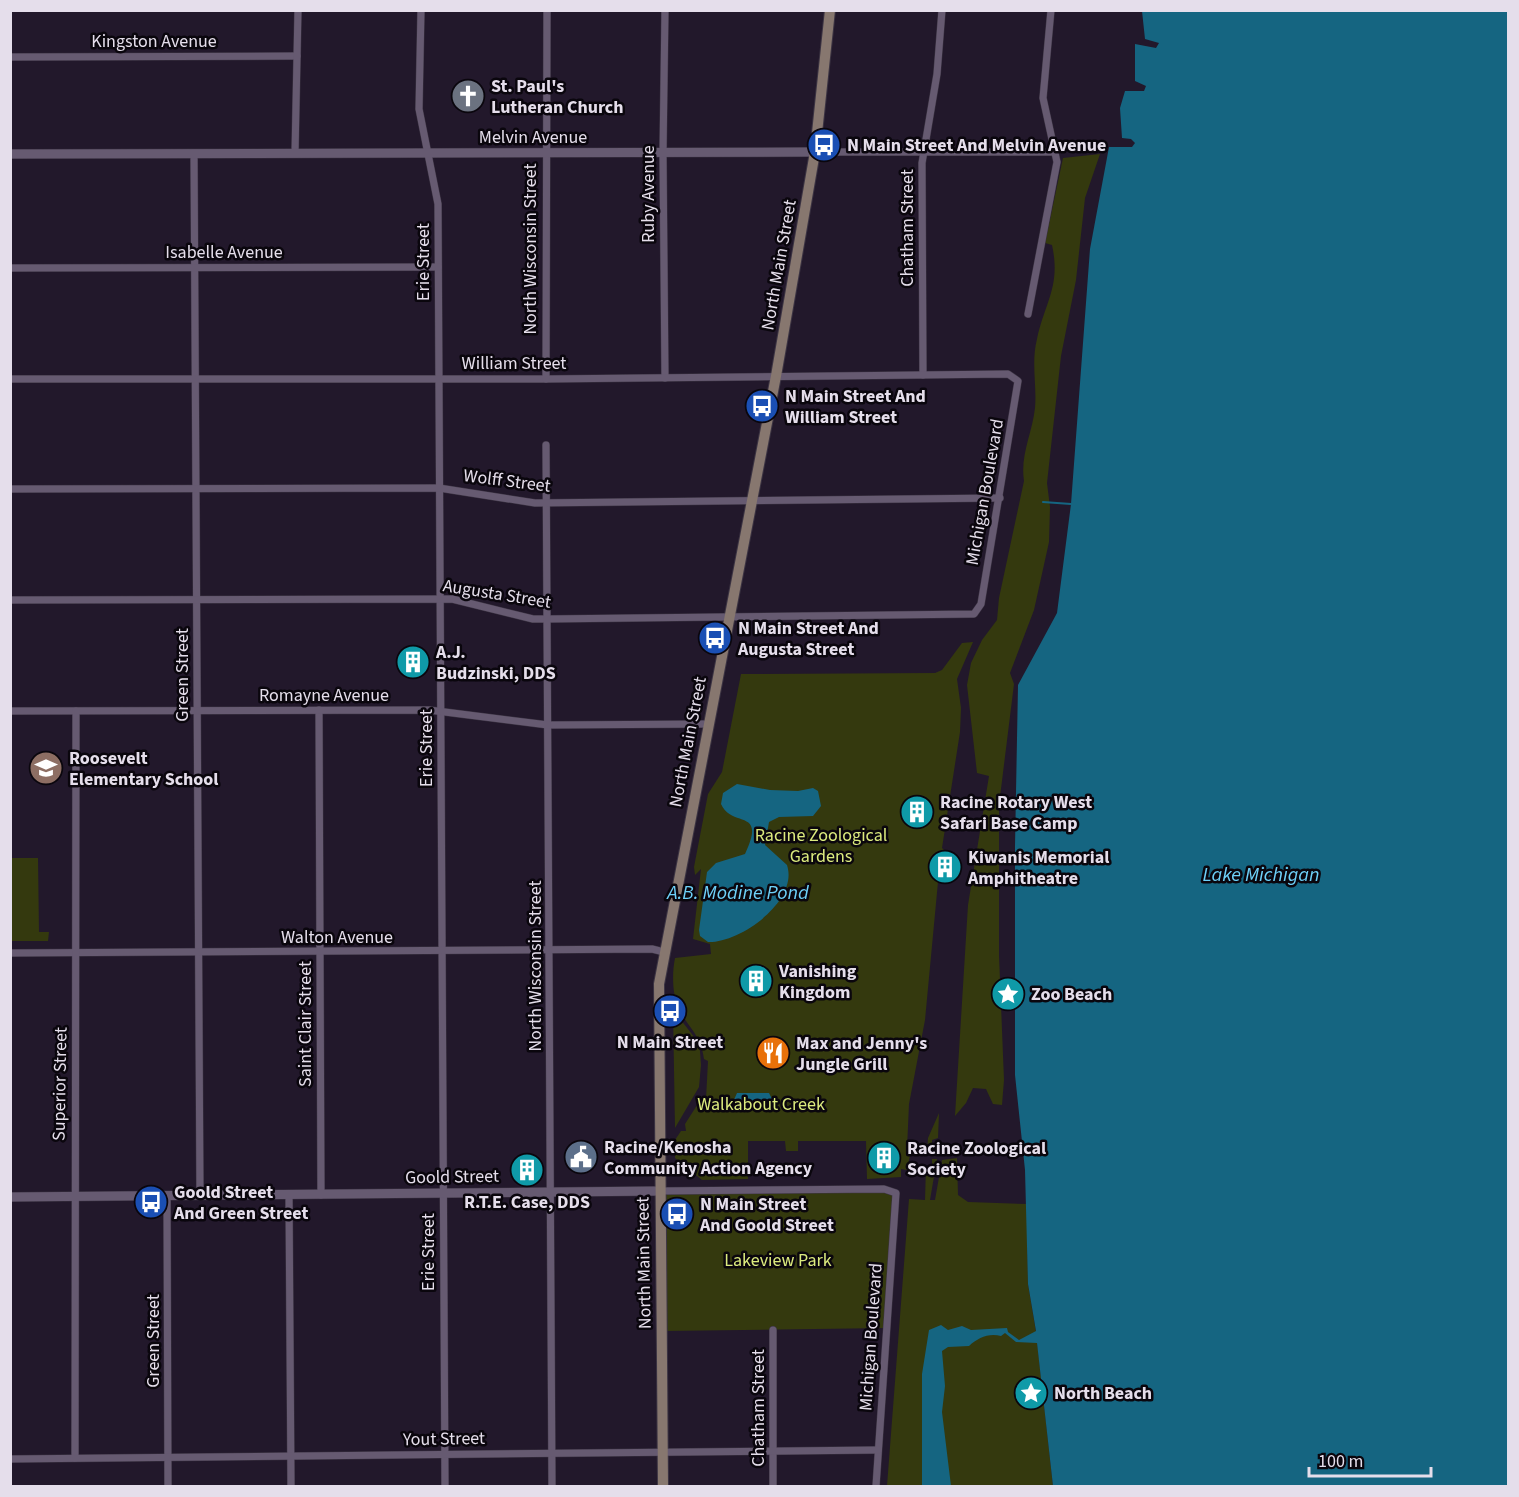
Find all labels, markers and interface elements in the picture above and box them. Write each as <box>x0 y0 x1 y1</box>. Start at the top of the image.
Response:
street label: Kingston Avenue <box>91 29 217 54</box>
place label: St. Paul's Lutheran Church <box>491 74 624 120</box>
church icon: St. Paul's Lutheran Church <box>450 78 486 114</box>
street label: Melvin Avenue <box>479 125 587 150</box>
bus stop icon: N Main Street And Melvin Avenue <box>806 127 842 163</box>
place label: N Main Street And Melvin Avenue <box>847 133 1106 158</box>
street label: Ruby Avenue <box>636 145 661 243</box>
street label: North Wisconsin Street <box>518 163 543 335</box>
street label: Chatham Street <box>895 169 920 287</box>
street label: North Main Street <box>755 198 803 332</box>
street label: Erie Street <box>411 223 436 301</box>
street label: Isabelle Avenue <box>165 240 283 265</box>
street label: William Street <box>462 351 566 376</box>
place label: N Main Street And William Street <box>785 384 926 430</box>
bus stop icon: N Main Street And William Street <box>744 388 780 424</box>
street label: Michigan Boulevard <box>960 417 1010 567</box>
street label: Wolff Street <box>462 463 552 499</box>
street label: Augusta Street <box>441 573 553 615</box>
place label: N Main Street And Augusta Street <box>737 616 879 662</box>
bus stop icon: N Main Street And Augusta Street <box>697 620 733 656</box>
street label: Green Street <box>170 628 195 722</box>
place label: A.J. Budzinski, DDS <box>435 640 556 686</box>
building icon: A.J. Budzinski, DDS <box>395 644 431 680</box>
street label: North Main Street <box>663 675 713 809</box>
street label: Romayne Avenue <box>259 683 389 708</box>
street label: Erie Street <box>414 709 439 787</box>
place label: Roosevelt Elementary School <box>69 746 219 792</box>
school or university icon: Roosevelt Elementary School <box>28 750 64 786</box>
place label: Racine Rotary West Safari Base Camp <box>940 790 1092 836</box>
building icon: Racine Rotary West Safari Base Camp <box>899 794 935 830</box>
park label: Racine Zoological Gardens <box>755 823 887 869</box>
place label: Kiwanis Memorial Amphitheatre <box>967 845 1109 891</box>
building icon: Kiwanis Memorial Amphitheatre <box>927 849 963 885</box>
water label: Lake Michigan <box>1202 861 1320 889</box>
water label: A.B. Modine Pond <box>665 879 810 907</box>
street label: North Wisconsin Street <box>523 880 548 1052</box>
street label: Walton Avenue <box>281 925 393 950</box>
place label: Vanishing Kingdom <box>778 959 857 1005</box>
street label: Saint Clair Street <box>293 961 318 1087</box>
building icon: Vanishing Kingdom <box>738 963 774 999</box>
place icon: Zoo Beach <box>990 976 1026 1012</box>
place label: Zoo Beach <box>1031 982 1112 1007</box>
bus stop icon: N Main Street <box>652 993 688 1029</box>
street label: Superior Street <box>47 1027 73 1141</box>
place label: N Main Street <box>617 1030 723 1055</box>
place label: Max and Jenny's Jungle Grill <box>796 1031 927 1077</box>
restaurant icon: Max and Jenny's Jungle Grill <box>755 1035 791 1071</box>
park label: Walkabout Creek <box>697 1092 825 1117</box>
place label: Racine/Kenosha Community Action Agency <box>604 1135 813 1181</box>
place label: Racine Zoological Society <box>907 1136 1046 1182</box>
public building icon: Racine/Kenosha Community Action Agency <box>563 1139 599 1175</box>
building icon: Racine Zoological Society <box>866 1140 902 1176</box>
building icon: R.T.E. Case, DDS <box>509 1152 545 1188</box>
street label: Goold Street <box>405 1164 499 1190</box>
place label: Goold Street And Green Street <box>173 1180 308 1226</box>
bus stop icon: Goold Street And Green Street <box>133 1184 169 1220</box>
place label: R.T.E. Case, DDS <box>464 1190 590 1215</box>
place label: N Main Street And Goold Street <box>699 1192 834 1238</box>
bus stop icon: N Main Street And Goold Street <box>659 1196 695 1232</box>
street label: North Main Street <box>630 1197 658 1329</box>
street label: Erie Street <box>416 1213 441 1291</box>
park label: Lakeview Park <box>724 1248 832 1273</box>
street label: Michigan Boulevard <box>853 1262 889 1412</box>
street label: Green Street <box>141 1294 166 1388</box>
street label: Chatham Street <box>746 1349 771 1467</box>
place icon: North Beach <box>1013 1375 1049 1411</box>
place label: North Beach <box>1054 1381 1152 1406</box>
street label: Yout Street <box>402 1426 485 1452</box>
scale bar <box>1309 1440 1430 1478</box>
text: 100 m <box>1318 1449 1363 1474</box>

